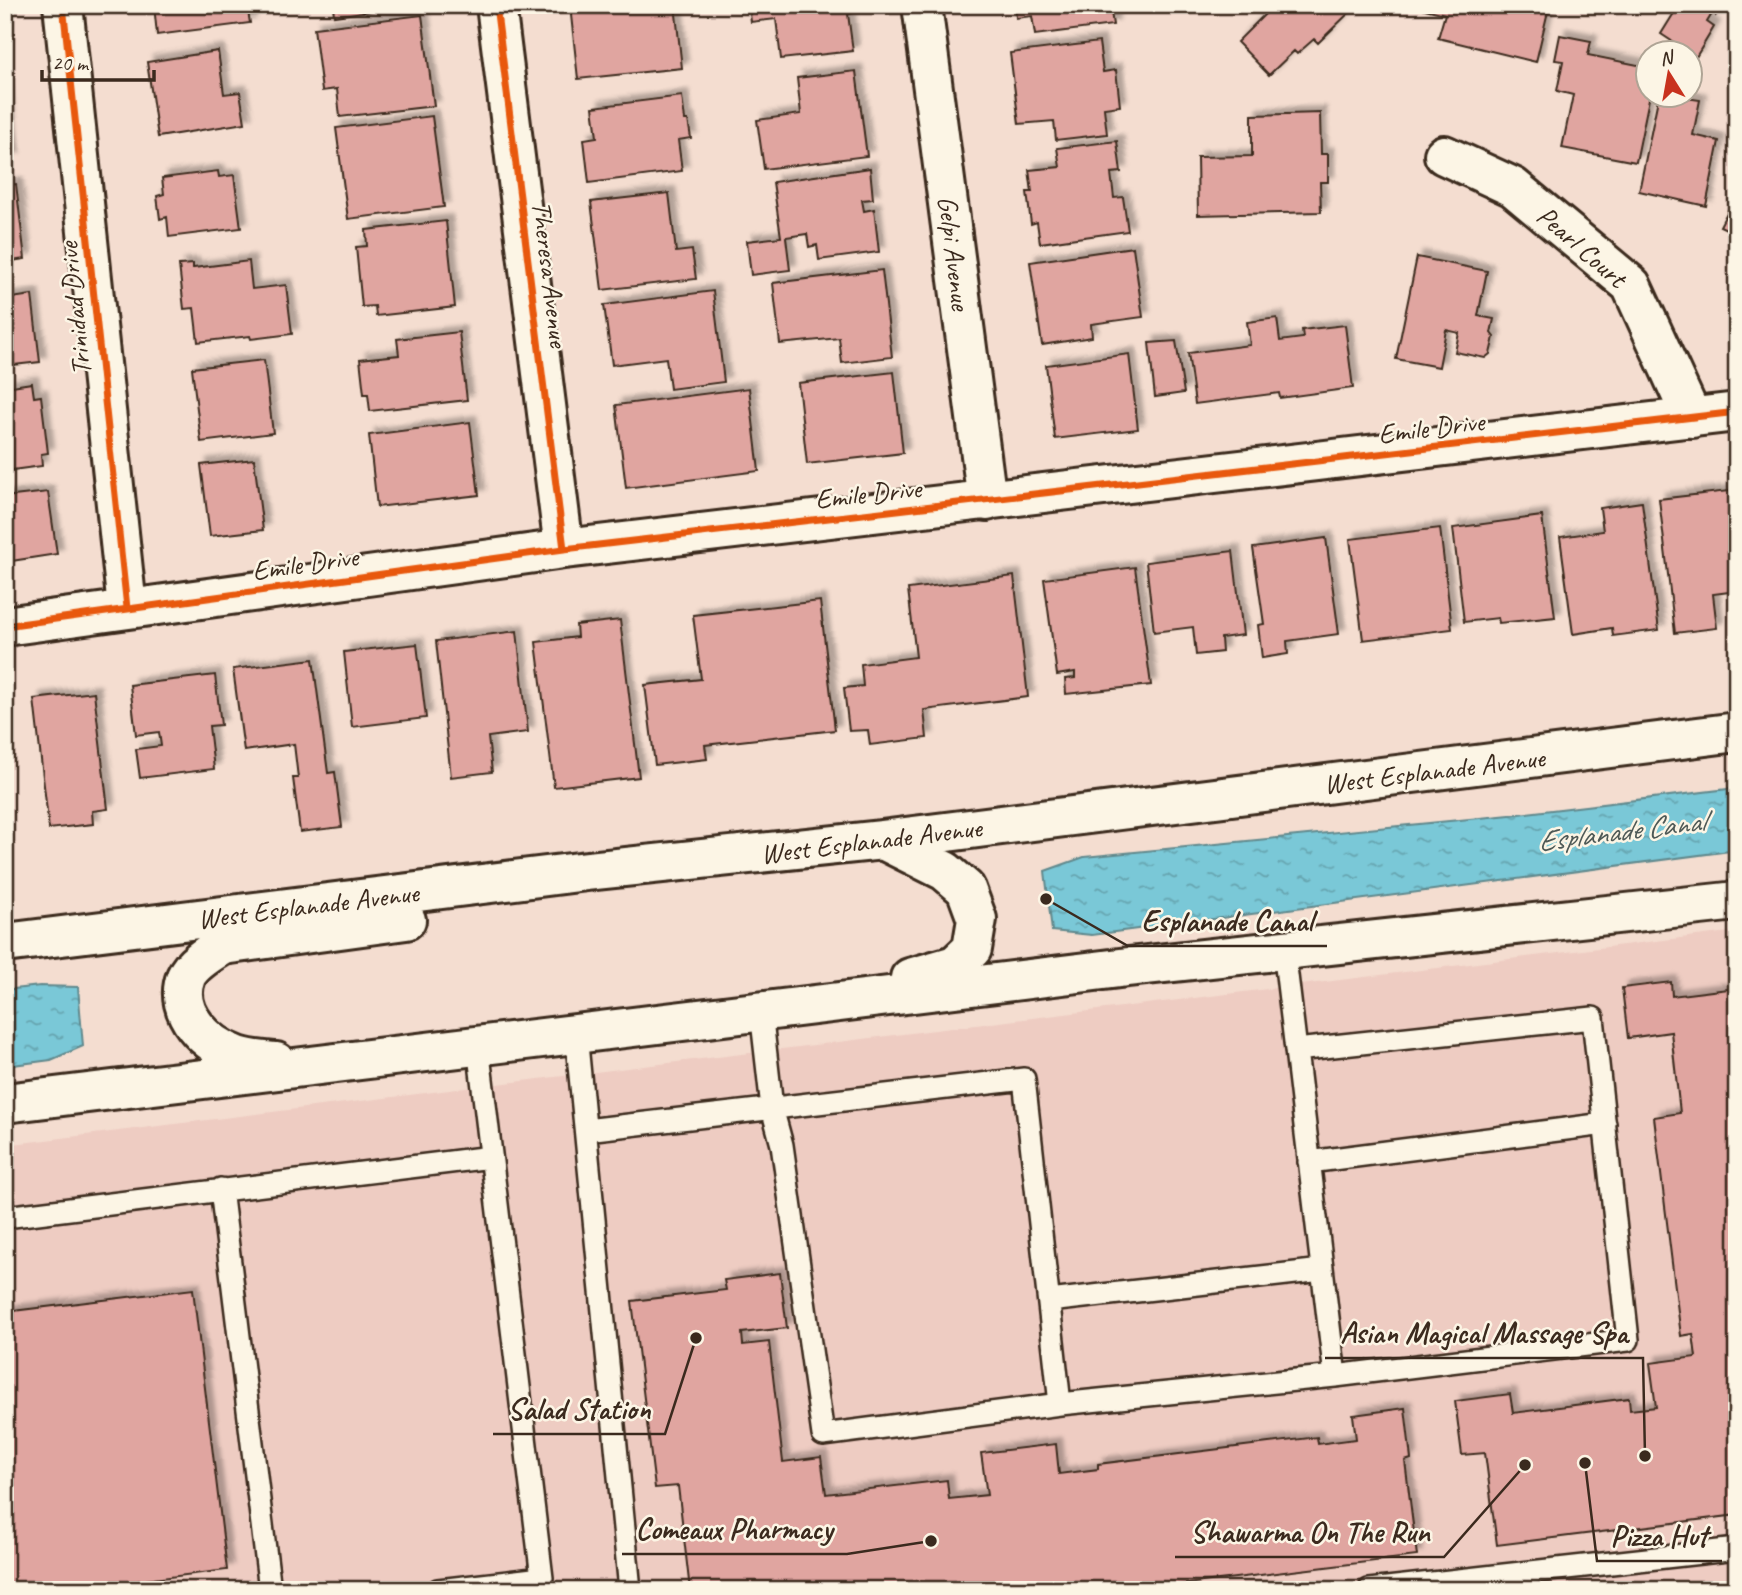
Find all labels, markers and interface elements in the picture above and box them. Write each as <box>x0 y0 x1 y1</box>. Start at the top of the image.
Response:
scale bar <box>42 38 154 82</box>
north arrow <box>1634 38 1704 108</box>
text: N <box>1658 45 1677 71</box>
text: 20 m <box>52 50 90 76</box>
street label: Gelpi Avenue <box>930 194 979 314</box>
street label: Pearl Court <box>1530 198 1636 297</box>
street label: Theresa Avenue <box>524 199 577 351</box>
street label: Trinidad Drive <box>50 239 99 377</box>
street label: Emile Drive <box>1376 403 1488 451</box>
street label: Emile Drive <box>813 470 925 516</box>
street label: Emile Drive <box>250 539 362 588</box>
street label: West Esplanade Avenue <box>1322 739 1548 801</box>
water label: Esplanade Canal <box>1535 801 1716 860</box>
street label: West Esplanade Avenue <box>759 809 985 871</box>
street label: West Esplanade Avenue <box>196 874 422 936</box>
callout: Esplanade Canal <box>1128 895 1327 946</box>
text: Esplanade Canal <box>1141 902 1318 940</box>
callout: Asian Magical Massage Spa <box>1325 1307 1643 1358</box>
text: Asian Magical Massage Spa <box>1340 1314 1630 1352</box>
callout: Salad Station <box>493 1383 665 1434</box>
text: Salad Station <box>508 1390 652 1428</box>
callout: Comeaux Pharmacy <box>622 1503 847 1554</box>
callout: Shawarma On The Run <box>1175 1506 1444 1557</box>
text: Comeaux Pharmacy <box>635 1510 835 1548</box>
callout: Pizza Hut <box>1597 1510 1722 1561</box>
text: Shawarma On The Run <box>1190 1513 1431 1551</box>
text: Pizza Hut <box>1611 1517 1713 1555</box>

